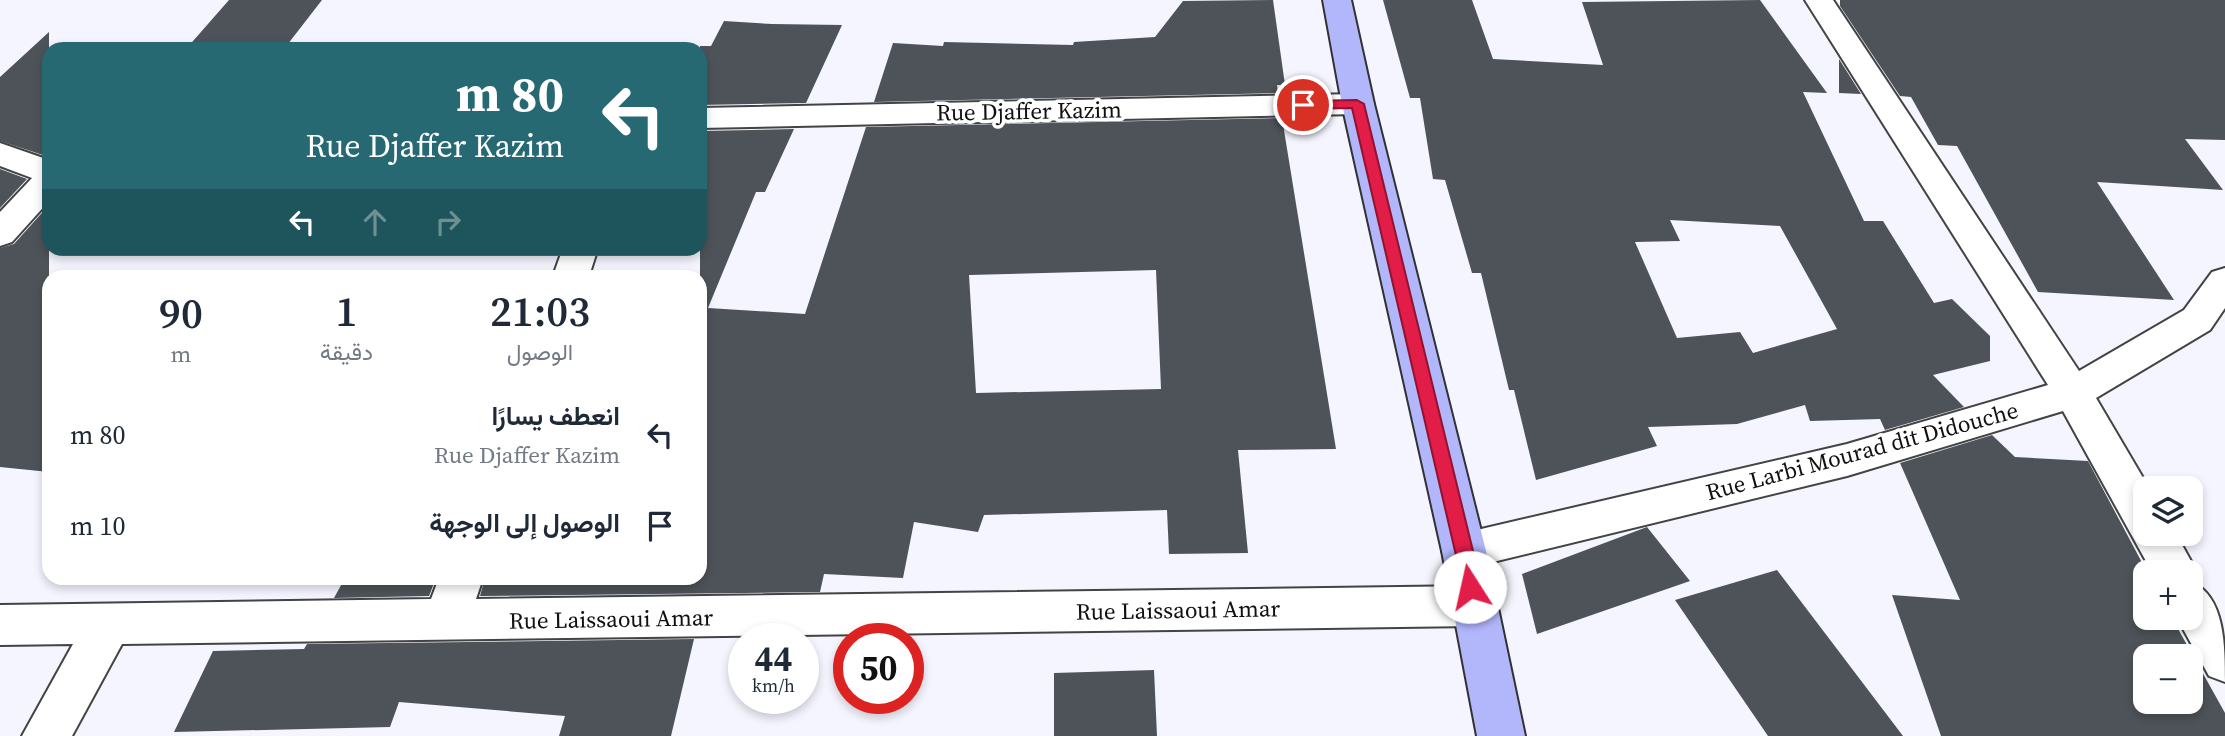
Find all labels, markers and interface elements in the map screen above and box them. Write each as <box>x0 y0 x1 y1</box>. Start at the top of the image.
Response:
text: 80 m <box>456 60 564 127</box>
icon: left <box>588 70 679 161</box>
pin <box>1273 75 1333 135</box>
icon: arrive <box>1284 86 1322 124</box>
street label: Rue Djaffer Kazim <box>936 93 1122 129</box>
text: Rue Djaffer Kazim <box>305 124 564 168</box>
icon: left <box>283 203 321 241</box>
icon: ahead <box>356 203 394 241</box>
icon: right <box>429 203 467 241</box>
text: 1 <box>335 282 357 340</box>
text: 21:03 <box>490 282 590 340</box>
text: 90 <box>159 284 203 342</box>
text: دقيقة <box>320 336 373 368</box>
text: الوصول <box>507 336 573 368</box>
text: m <box>171 338 191 370</box>
street label: Rue Larbi Mourad dit Didouche <box>1702 394 2022 508</box>
text: انعطف يسارًا <box>491 398 620 434</box>
icon: left <box>641 416 679 454</box>
text: 80 m <box>70 417 126 453</box>
text: Rue Djaffer Kazim <box>434 439 620 471</box>
map controls <box>2133 476 2203 714</box>
button: layers <box>2133 476 2203 546</box>
text: الوصول إلى الوجهة <box>429 505 620 541</box>
icon: arrive <box>641 507 679 545</box>
text: 10 m <box>70 508 126 544</box>
position arrow <box>1433 550 1507 624</box>
button: + <box>2133 560 2203 630</box>
street label: Rue Laissaoui Amar <box>1076 592 1281 628</box>
street label: Rue Laissaoui Amar <box>509 601 714 637</box>
speed limit sign: 50 <box>833 623 924 714</box>
text: 44 <box>755 635 792 683</box>
button: − <box>2133 644 2203 714</box>
text: km/h <box>752 673 795 698</box>

